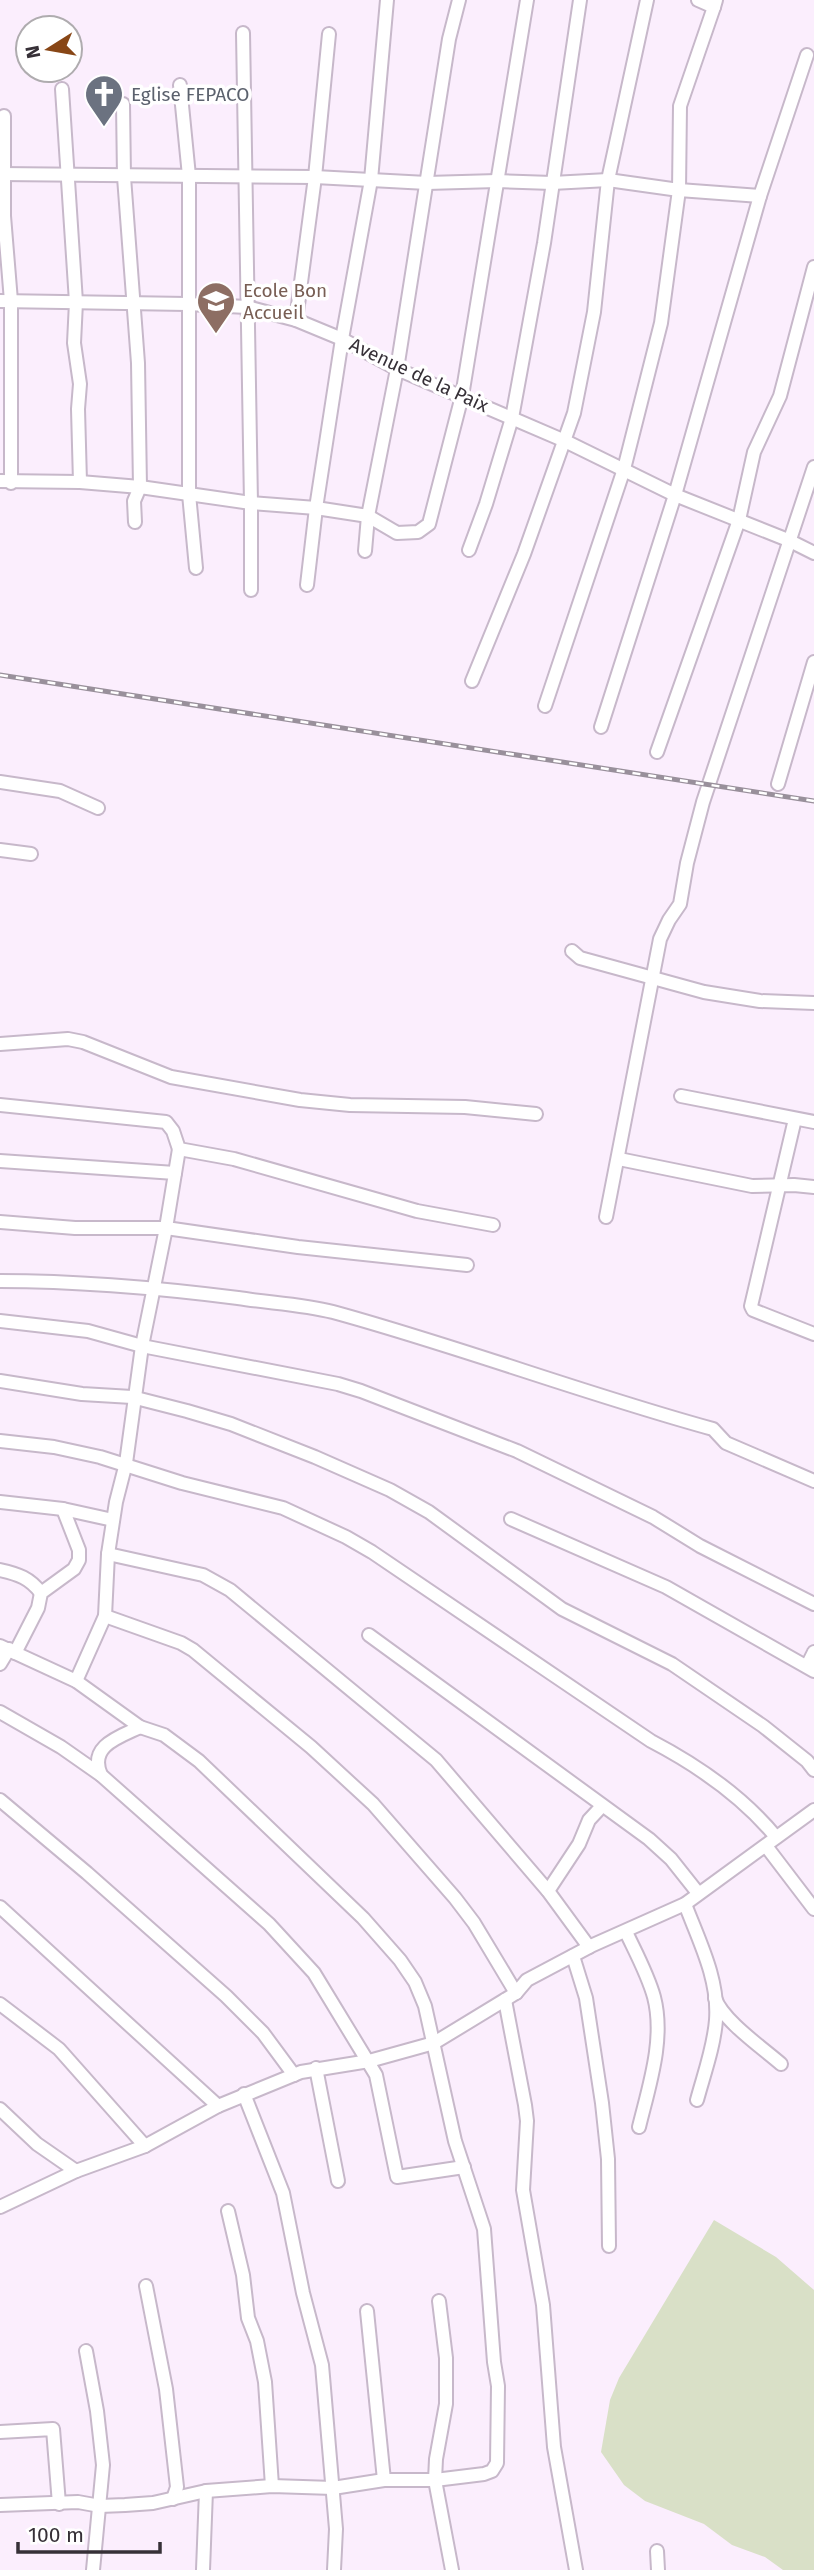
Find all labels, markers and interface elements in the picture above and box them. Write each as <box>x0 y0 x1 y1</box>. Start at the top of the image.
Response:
north arrow <box>14 14 84 84</box>
text: N <box>20 44 45 61</box>
church icon: Eglise FEPACO <box>83 73 125 128</box>
place label: Eglise FEPACO <box>131 83 249 106</box>
place label: Ecole Bon Accueil <box>243 279 327 324</box>
school or university icon: Ecole Bon Accueil <box>195 280 237 335</box>
street label: Avenue de la Paix <box>346 333 493 418</box>
scale bar <box>18 2510 159 2554</box>
text: 100 m <box>28 2522 84 2548</box>

